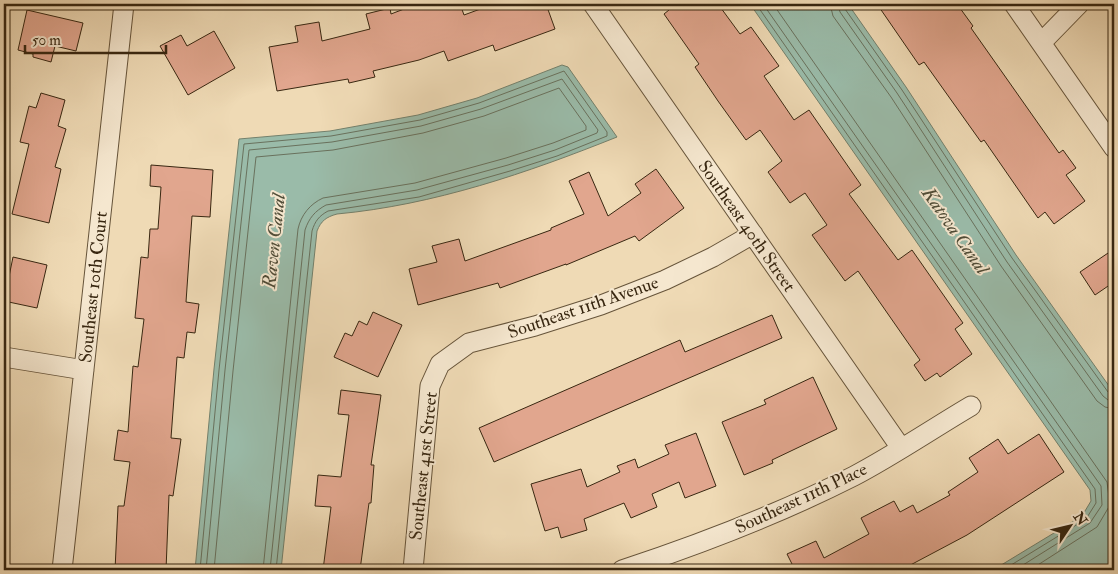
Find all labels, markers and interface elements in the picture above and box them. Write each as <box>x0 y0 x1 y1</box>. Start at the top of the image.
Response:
scale bar <box>25 22 166 54</box>
text: 50 m <box>32 31 61 50</box>
street label: Southeast 40th Street <box>693 156 801 297</box>
water label: Katova Canal <box>916 182 995 280</box>
water label: Raven Canal <box>257 191 291 291</box>
street label: Southeast 10th Court <box>74 210 113 364</box>
street label: Southeast 11th Avenue <box>505 271 662 344</box>
street label: Southeast 41st Street <box>404 390 443 541</box>
street label: Southeast 11th Place <box>731 458 871 539</box>
north arrow <box>1046 502 1096 552</box>
text: N <box>1069 508 1091 529</box>

